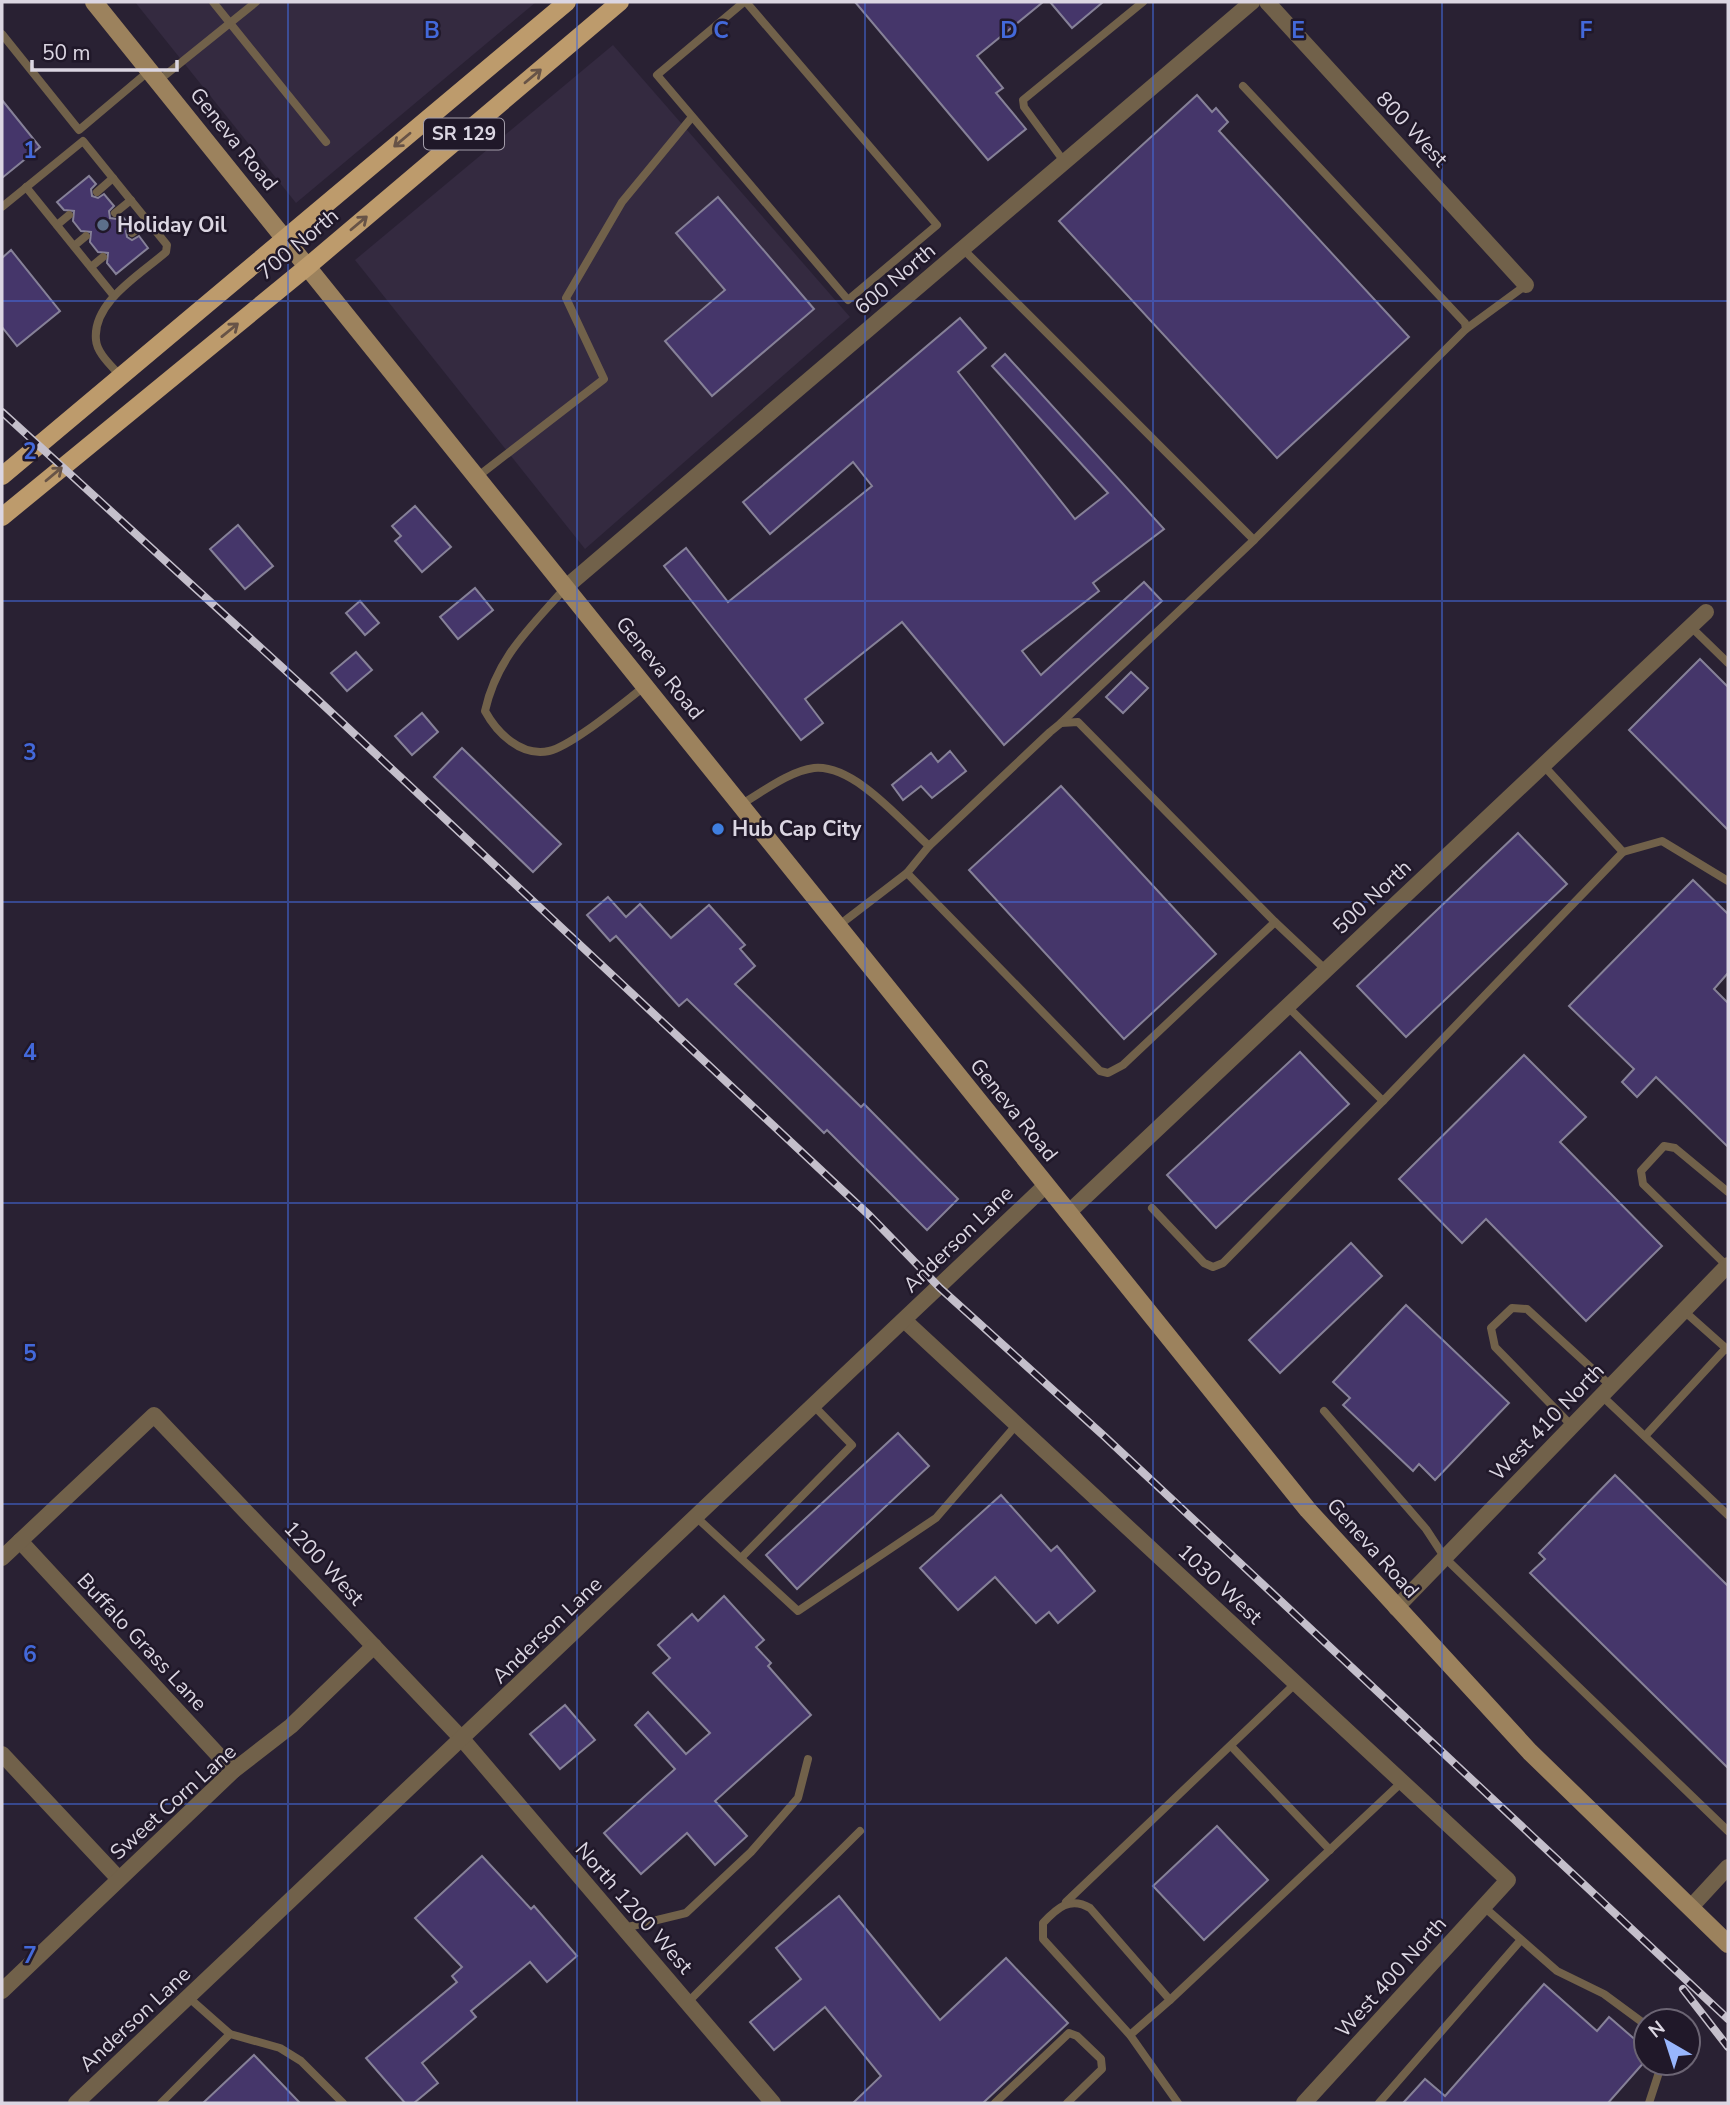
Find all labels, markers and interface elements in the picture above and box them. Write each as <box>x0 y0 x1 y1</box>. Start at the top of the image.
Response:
text: B <box>424 15 440 46</box>
text: C <box>713 15 729 46</box>
text: D <box>1000 15 1018 46</box>
text: E <box>1291 15 1305 46</box>
text: F <box>1580 15 1593 46</box>
scale bar <box>32 28 177 72</box>
text: 50 m <box>42 39 91 67</box>
one-way arrow <box>523 68 541 84</box>
street label: Geneva Road <box>184 81 284 197</box>
street label: 800 West <box>1370 85 1455 173</box>
road number: SR 129 <box>424 118 504 150</box>
one-way arrow <box>393 132 411 148</box>
text: 1 <box>23 135 37 166</box>
street label: 700 North <box>252 202 344 286</box>
place label: Holiday Oil <box>117 211 227 239</box>
one-way arrow <box>350 215 368 231</box>
marker: Holiday Oil <box>95 217 111 233</box>
street label: 600 North <box>849 237 941 321</box>
one-way arrow <box>221 322 239 337</box>
text: 2 <box>23 436 37 467</box>
one-way arrow <box>45 466 63 482</box>
street label: Geneva Road <box>610 610 710 726</box>
text: 3 <box>23 737 37 768</box>
place label: Hub Cap City <box>732 815 862 843</box>
marker: Hub Cap City <box>710 821 726 837</box>
street label: 500 North <box>1327 853 1417 941</box>
text: 4 <box>23 1037 37 1068</box>
street label: Geneva Road <box>964 1052 1064 1168</box>
street label: Anderson Lane <box>897 1179 1019 1299</box>
text: 5 <box>23 1338 37 1369</box>
street label: West 410 North <box>1484 1357 1610 1487</box>
street label: Geneva Road <box>1321 1492 1425 1604</box>
street label: 1200 West <box>278 1515 371 1612</box>
street label: 1030 West <box>1172 1538 1269 1631</box>
street label: Buffalo Grass Lane <box>71 1567 213 1717</box>
street label: Anderson Lane <box>486 1570 608 1690</box>
text: 6 <box>23 1639 37 1670</box>
street label: Sweet Corn Lane <box>104 1738 242 1866</box>
street label: North 1200 West <box>569 1836 699 1980</box>
street label: West 400 North <box>1329 1911 1453 2043</box>
text: 7 <box>23 1940 37 1971</box>
street label: Anderson Lane <box>73 1960 197 2078</box>
north arrow <box>1632 2007 1702 2077</box>
text: N <box>1643 2015 1671 2044</box>

